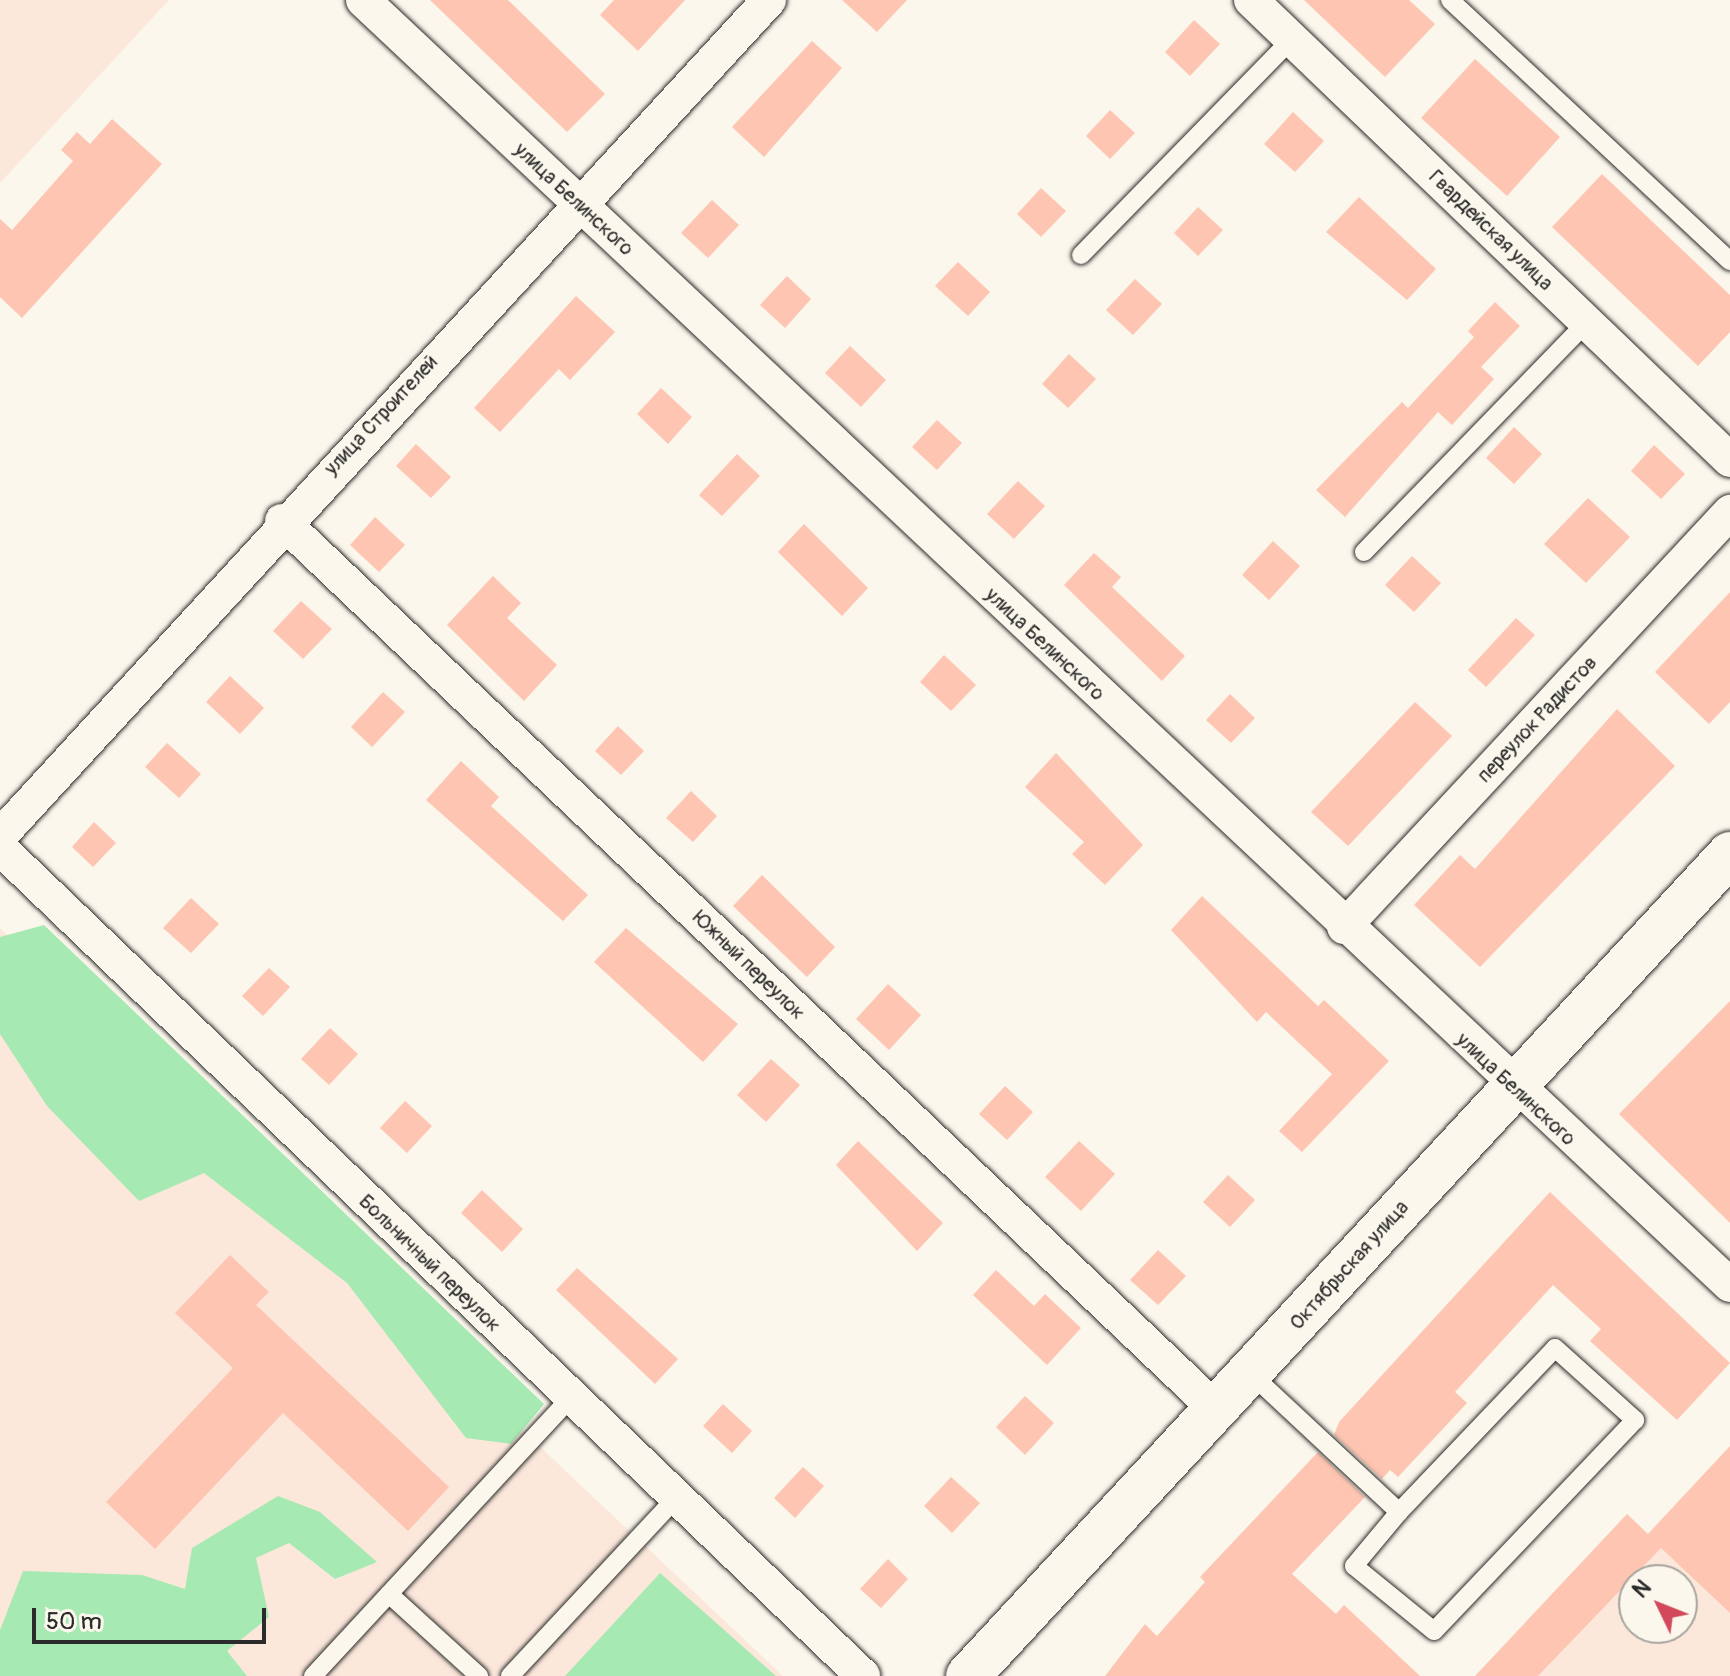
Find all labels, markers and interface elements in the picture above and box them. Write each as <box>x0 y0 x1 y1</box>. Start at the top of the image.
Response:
street label: улица Белинского <box>509 138 639 260</box>
street label: Гвардейская улица <box>1424 165 1558 295</box>
street label: улица Строителей <box>319 350 443 480</box>
street label: улица Белинского <box>980 583 1110 705</box>
street label: переулок Радистов <box>1472 651 1602 787</box>
street label: Южный переулок <box>688 906 810 1024</box>
street label: улица Белинского <box>1451 1028 1581 1150</box>
street label: Больничный переулок <box>354 1189 506 1337</box>
street label: Октябрьская улица <box>1285 1195 1413 1335</box>
north arrow <box>1618 1564 1698 1644</box>
text: N <box>1627 1574 1657 1604</box>
scale bar <box>36 1592 270 1642</box>
text: 50 m <box>46 1607 102 1636</box>

